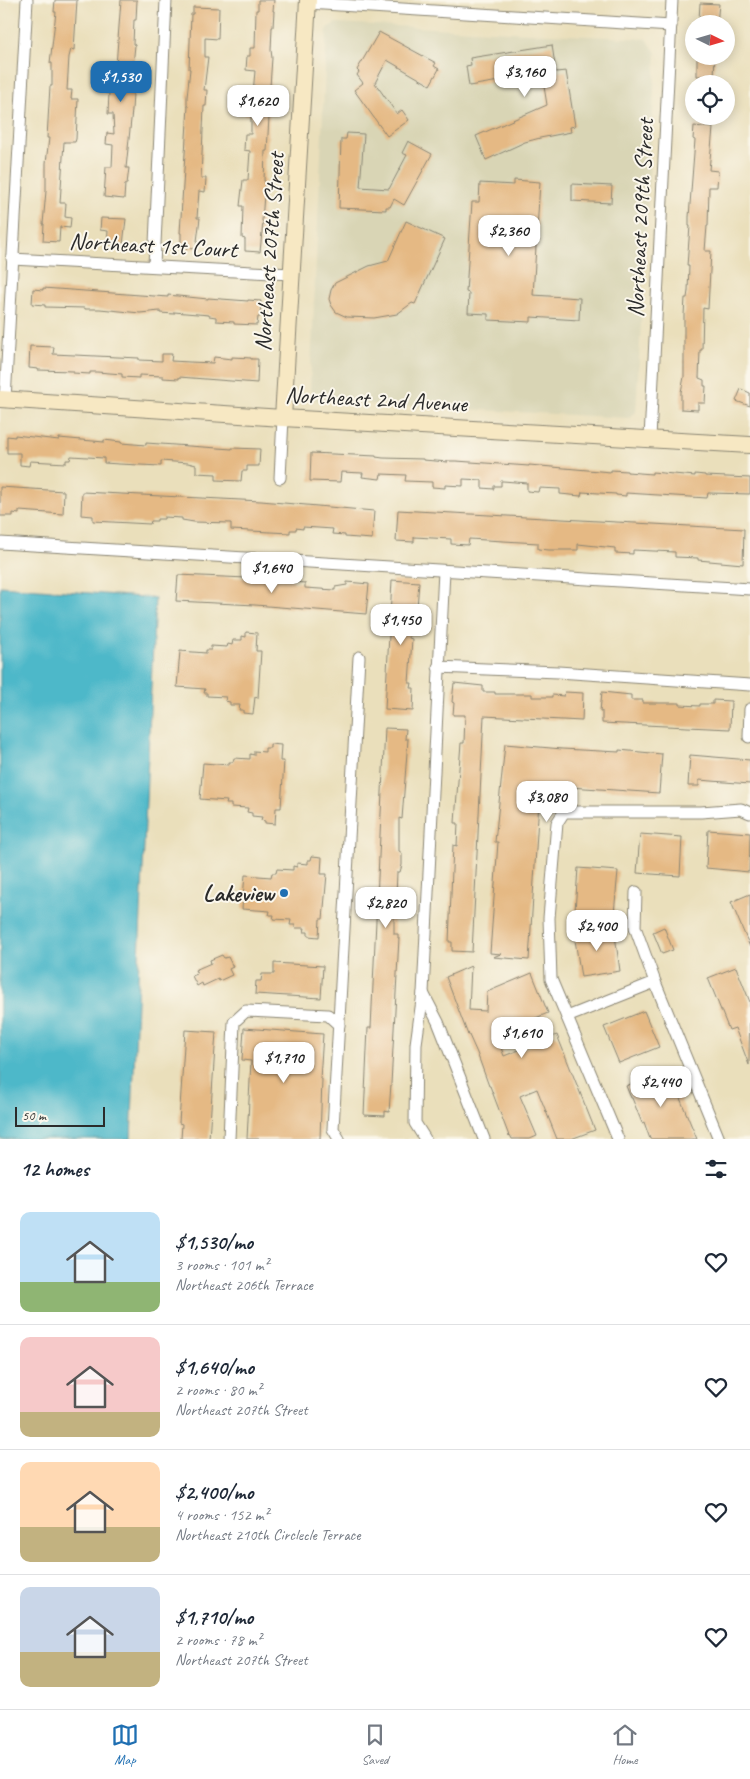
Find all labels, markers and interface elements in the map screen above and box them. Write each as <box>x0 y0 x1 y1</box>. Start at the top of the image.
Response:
north arrow <box>685 15 735 65</box>
map controls <box>685 15 735 125</box>
pin: $3,160 <box>484 56 566 98</box>
pin: $1,530 <box>80 61 162 103</box>
text: $3,160 <box>505 62 545 82</box>
text: $1,530 <box>102 67 140 87</box>
button: locate <box>685 75 735 125</box>
pin: $1,620 <box>217 84 299 127</box>
text: $1,620 <box>238 91 278 111</box>
street label: Northeast 209th Street <box>620 116 660 318</box>
street label: Northeast 207th Street <box>247 150 291 352</box>
pin: $2,360 <box>468 214 550 257</box>
text: $2,360 <box>489 221 529 241</box>
street label: Northeast 1st Court <box>68 226 240 264</box>
street label: Northeast 2nd Avenue <box>284 379 470 419</box>
pin: $1,640 <box>231 552 313 594</box>
text: $1,640 <box>252 558 292 578</box>
pin: $1,450 <box>360 604 442 646</box>
text: $1,450 <box>382 610 420 630</box>
pin: $3,080 <box>506 780 588 823</box>
text: $3,080 <box>527 787 567 807</box>
place label: Lakeview <box>203 878 277 908</box>
pin: $2,820 <box>345 886 427 929</box>
marker: Lakeview <box>278 887 290 899</box>
text: $2,820 <box>366 893 406 913</box>
pin: $2,400 <box>556 910 638 952</box>
text: $2,400 <box>577 916 617 936</box>
pin: $1,610 <box>481 1016 563 1059</box>
text: $1,610 <box>502 1023 542 1043</box>
pin: $1,710 <box>243 1042 325 1084</box>
text: $1,710 <box>264 1048 304 1068</box>
pin: $2,440 <box>620 1066 702 1108</box>
text: $2,440 <box>641 1072 681 1092</box>
scale bar <box>15 1104 105 1127</box>
text: 50 m <box>22 1107 46 1124</box>
icon: filters <box>702 1155 730 1183</box>
text: 12 homes <box>20 1156 89 1182</box>
text: $1,530/mo <box>175 1229 253 1255</box>
icon: home <box>60 1232 120 1292</box>
icon: heart <box>702 1248 730 1276</box>
text: 3 rooms · 101 m² <box>175 1255 269 1275</box>
text: Northeast 206th Terrace <box>175 1275 313 1295</box>
text: $1,640/mo <box>175 1354 254 1380</box>
icon: home <box>60 1357 120 1417</box>
icon: heart <box>702 1373 730 1401</box>
text: 2 rooms · 80 m² <box>175 1380 261 1400</box>
text: Northeast 207th Street <box>175 1400 308 1420</box>
text: $2,400/mo <box>175 1479 253 1505</box>
icon: home <box>60 1482 120 1542</box>
icon: heart <box>702 1498 730 1526</box>
text: 4 rooms · 152 m² <box>175 1505 269 1525</box>
text: Northeast 210th Circlecle Terrace <box>175 1525 361 1545</box>
text: $1,710/mo <box>175 1604 253 1630</box>
icon: home <box>60 1607 120 1667</box>
icon: heart <box>702 1623 730 1651</box>
text: 2 rooms · 78 m² <box>175 1630 261 1650</box>
text: Northeast 207th Street <box>175 1650 308 1670</box>
tab: Map <box>111 1721 139 1768</box>
tab: Saved <box>361 1721 389 1768</box>
tab: Home <box>611 1721 639 1768</box>

